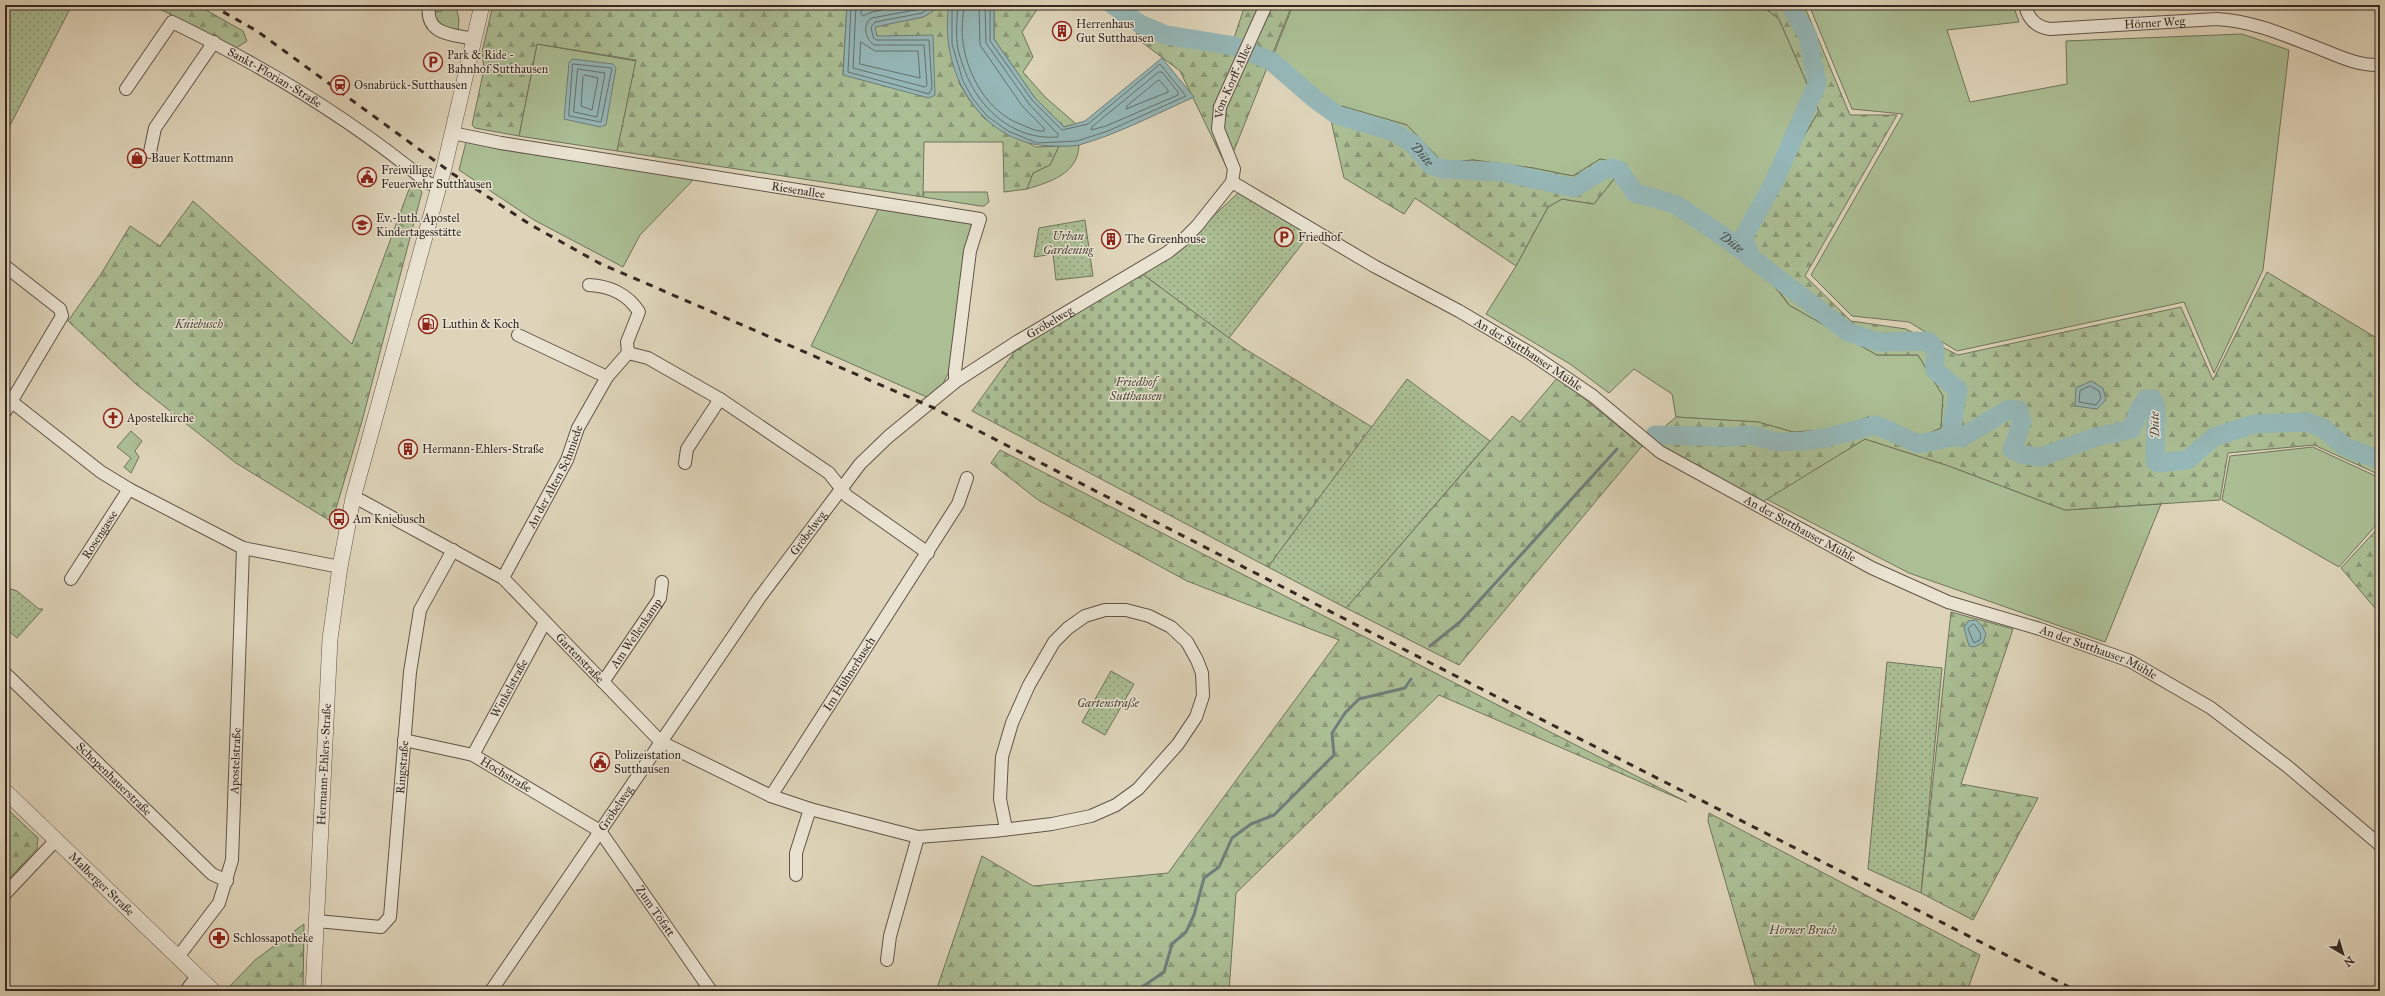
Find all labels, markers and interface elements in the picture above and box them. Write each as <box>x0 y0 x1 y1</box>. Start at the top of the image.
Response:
street label: Hörner Weg <box>2124 14 2186 32</box>
place label: Herrenhaus Gut Sutthausen <box>1076 17 1154 45</box>
building icon: Herrenhaus Gut Sutthausen <box>1051 20 1073 42</box>
street label: Von-Korff-Allee <box>1212 41 1255 120</box>
street label: Sankt-Florian-Straße <box>225 45 324 110</box>
place label: Park & Ride - Bahnhof Sutthausen <box>447 48 549 76</box>
parking icon: Park & Ride - Bahnhof Sutthausen <box>422 51 444 73</box>
station icon: Osnabrück-Sutthausen <box>329 74 351 96</box>
place label: Osnabrück-Sutthausen <box>354 78 468 92</box>
water label: Düte <box>1407 139 1437 171</box>
shop icon: Bauer Kottmann <box>126 147 148 169</box>
place label: Bauer Kottmann <box>151 151 234 165</box>
place label: Freiwillige Feuerwehr Sutthausen <box>381 163 492 191</box>
public building icon: Freiwillige Feuerwehr Sutthausen <box>356 166 378 188</box>
street label: Riesenallee <box>770 179 826 201</box>
place label: Ev.-luth. Apostel Kindertagesstätte <box>376 211 461 240</box>
school or university icon: Ev.-luth. Apostel Kindertagesstätte <box>351 214 373 236</box>
parking icon: Friedhof <box>1273 226 1295 248</box>
building icon: The Greenhouse <box>1100 228 1122 250</box>
water label: Düte <box>1716 228 1748 258</box>
park label: Urban Gardening <box>1043 229 1095 257</box>
place label: Friedhof <box>1298 230 1343 244</box>
place label: The Greenhouse <box>1125 232 1206 246</box>
street label: Gröbelweg <box>1024 303 1076 342</box>
fuel station icon: Luthin & Koch <box>417 313 439 335</box>
street label: An der Sutthauser Mühle <box>1471 314 1585 394</box>
park label: Kniebusch <box>174 317 223 331</box>
place label: Luthin & Koch <box>442 317 520 331</box>
park label: Friedhof Sutthausen <box>1109 375 1163 403</box>
church icon: Apostelkirche <box>102 407 124 429</box>
water label: Düte <box>2147 410 2163 439</box>
place label: Apostelkirche <box>126 411 194 425</box>
street label: An der Alten Schmiede <box>524 423 585 532</box>
building icon: Hermann-Ehlers-Straße <box>397 438 419 460</box>
place label: Hermann-Ehlers-Straße <box>422 442 544 456</box>
street label: An der Sutthauser Mühle <box>1741 492 1858 565</box>
street label: Rosengasse <box>79 508 120 561</box>
bus stop icon: Am Kniebusch <box>328 508 350 530</box>
street label: Gröbelweg <box>787 508 830 558</box>
place label: Am Kniebusch <box>352 512 426 526</box>
street label: Am Wellenkamp <box>607 596 665 672</box>
street label: An der Sutthauser Mühle <box>2037 622 2160 682</box>
street label: Gartenstraße <box>553 630 607 686</box>
street label: Im Hühnerbusch <box>820 634 878 714</box>
street label: Winkelstraße <box>488 657 531 720</box>
park label: Gartenstraße <box>1077 696 1140 710</box>
street label: Hermann-Ehlers-Straße <box>314 703 334 826</box>
street label: Apostelstraße <box>227 727 244 795</box>
street label: Schopenhauerstraße <box>74 739 155 819</box>
street label: Ringstraße <box>393 740 411 794</box>
place label: Polizeistation Sutthausen <box>614 748 681 776</box>
public building icon: Polizeistation Sutthausen <box>589 751 611 773</box>
street label: Hochstraße <box>478 754 534 795</box>
street label: Gröbelweg <box>595 783 637 834</box>
street label: Malberger Straße <box>66 849 137 919</box>
street label: Zum Töfatt <box>633 883 678 940</box>
park label: Hörner Bruch <box>1768 923 1837 937</box>
pharmacy icon: Schlossapotheke <box>208 927 230 949</box>
place label: Schlossapotheke <box>233 931 313 945</box>
north arrow <box>2323 934 2363 974</box>
text: N <box>2341 953 2357 970</box>

